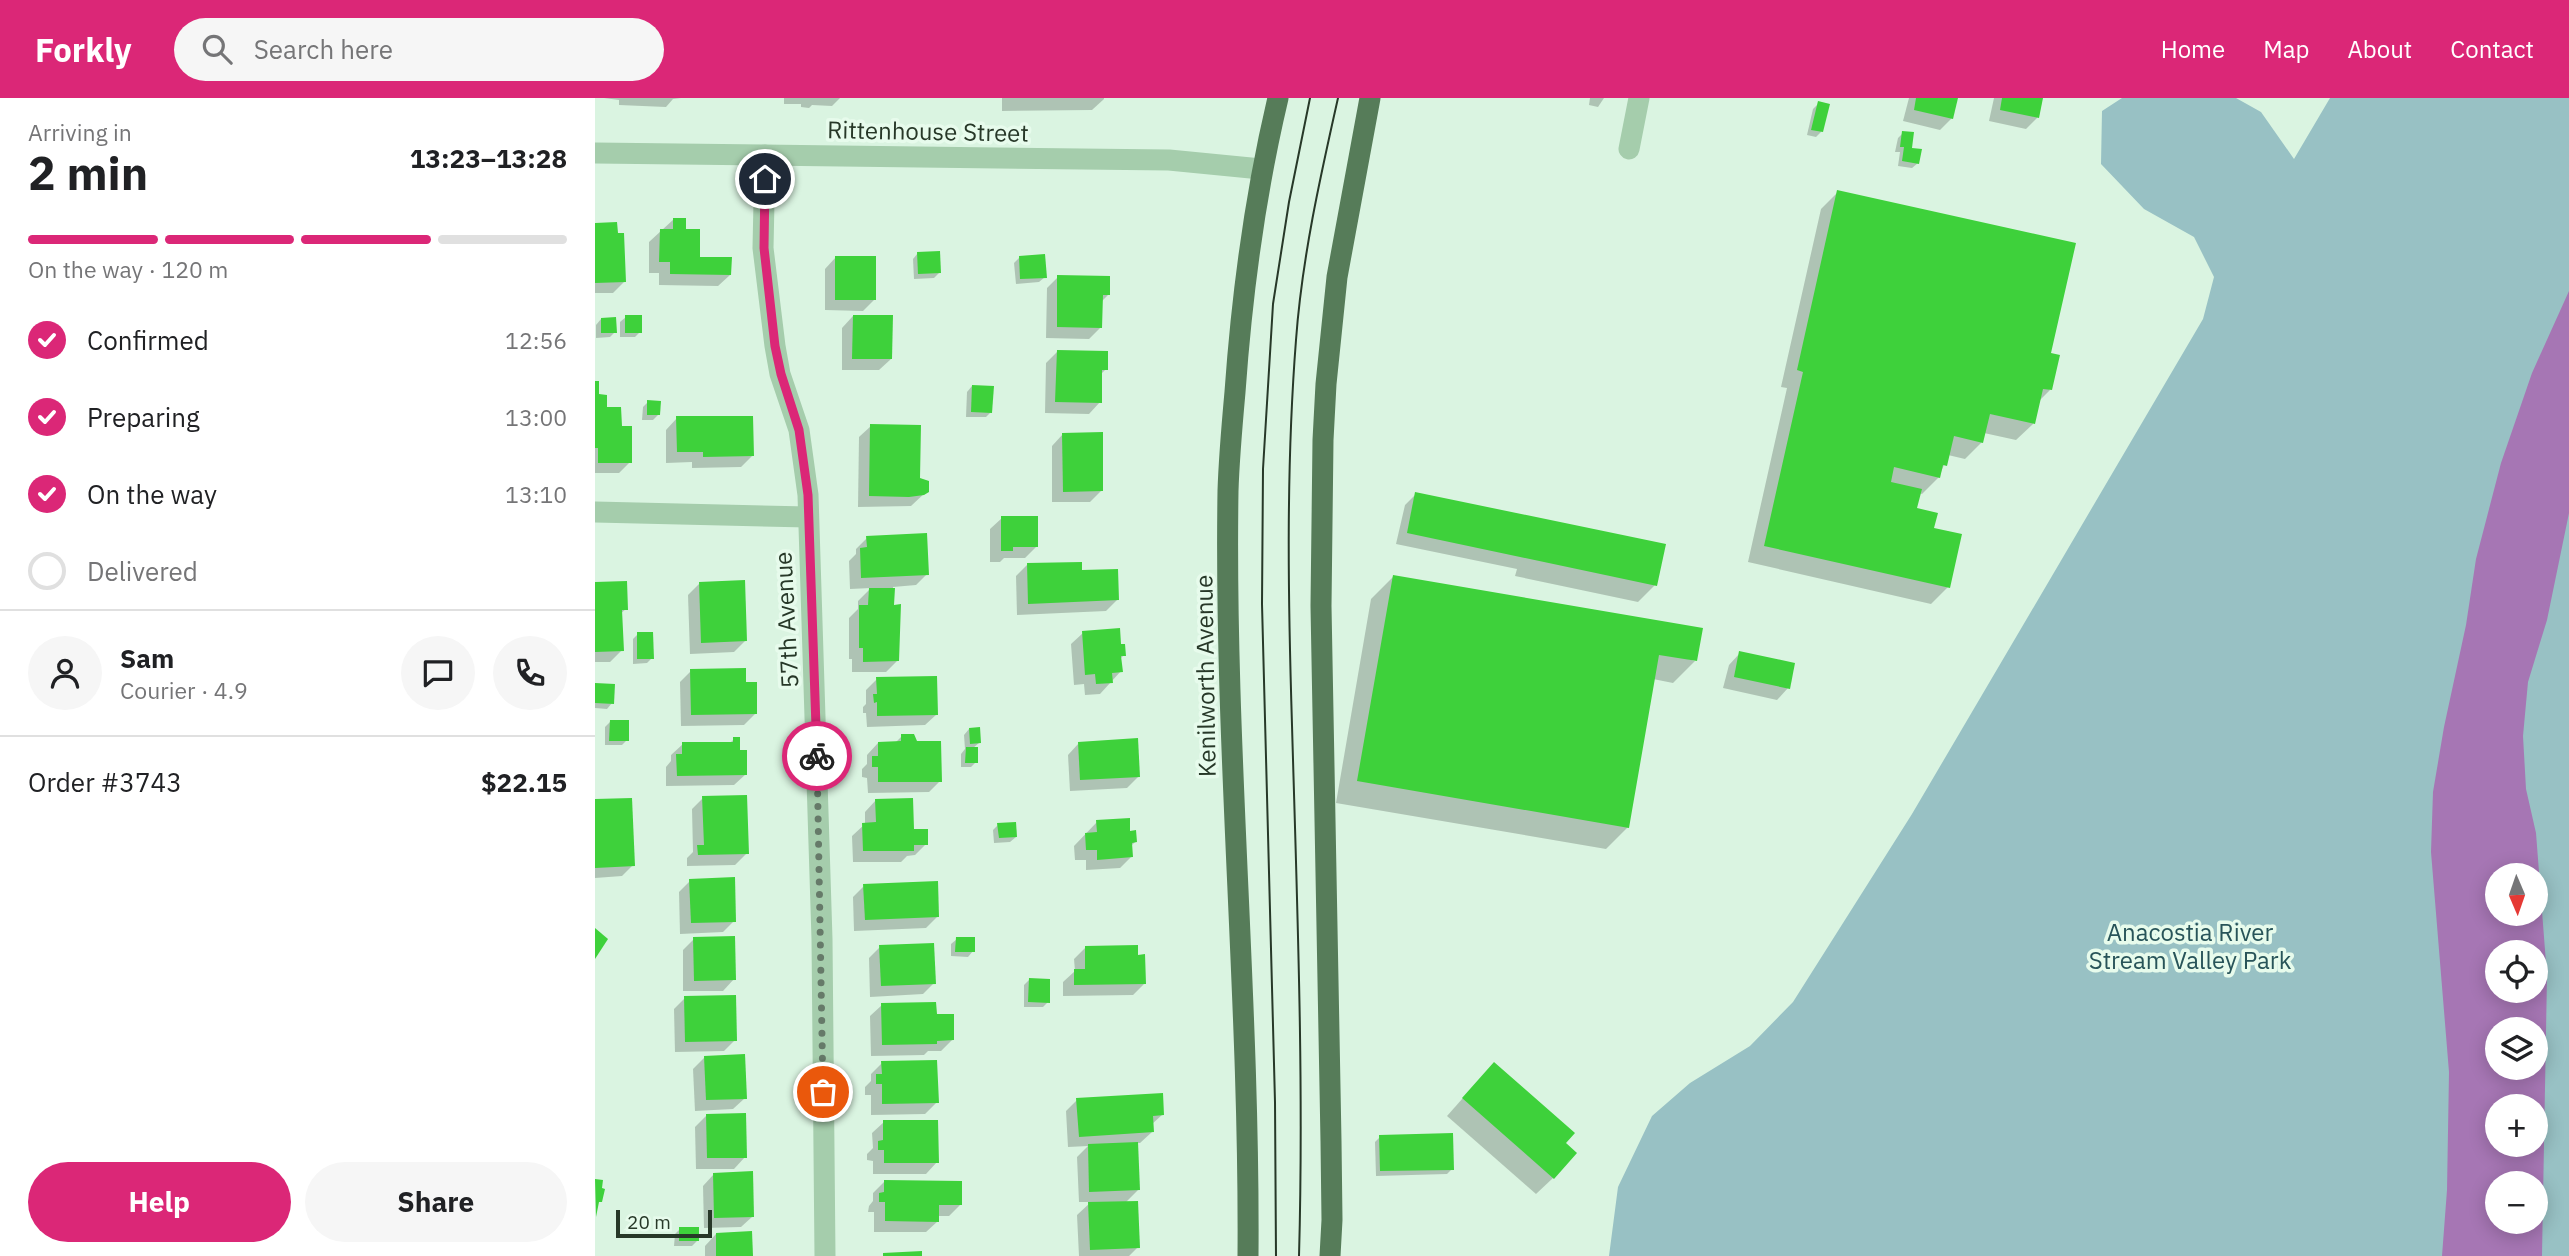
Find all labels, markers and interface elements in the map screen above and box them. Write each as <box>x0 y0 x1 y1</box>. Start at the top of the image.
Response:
search box <box>174 18 664 81</box>
text: Forkly <box>35 28 132 71</box>
icon: search <box>198 30 236 68</box>
text: Search here <box>254 32 393 66</box>
text: Home <box>2161 33 2225 65</box>
text: Map <box>2263 33 2309 65</box>
text: About <box>2347 33 2412 65</box>
text: Contact <box>2450 33 2534 65</box>
street label: Rittenhouse Street <box>827 113 1029 149</box>
text: Arriving in <box>28 117 132 147</box>
text: 13:23–13:28 <box>410 141 567 175</box>
text: 2 min <box>28 143 148 203</box>
pin <box>735 149 795 209</box>
icon: home <box>746 160 784 198</box>
text: On the way · 120 m <box>28 254 228 284</box>
icon: check <box>28 321 66 359</box>
text: Confirmed <box>87 323 209 357</box>
text: 12:56 <box>505 325 567 355</box>
icon: check <box>28 398 66 436</box>
text: Preparing <box>87 400 200 434</box>
text: 13:00 <box>505 402 567 432</box>
icon: check <box>28 475 66 513</box>
text: On the way <box>87 477 217 511</box>
text: 13:10 <box>505 479 567 509</box>
street label: 57th Avenue <box>766 551 806 689</box>
text: Delivered <box>87 554 198 588</box>
street label: Kenilworth Avenue <box>1187 575 1223 777</box>
button: person <box>28 636 102 710</box>
button: chat <box>401 636 475 710</box>
button: phone <box>493 636 567 710</box>
text: Sam <box>120 641 174 675</box>
text: Courier · 4.9 <box>120 675 248 705</box>
courier <box>782 721 852 791</box>
icon: bike <box>798 737 836 775</box>
text: Order #3743 <box>28 765 182 799</box>
text: $22.15 <box>481 765 567 799</box>
north arrow <box>2485 863 2548 926</box>
map controls <box>2485 863 2548 1234</box>
park label: Anacostia River Stream Valley Park <box>2089 916 2292 976</box>
button: locate <box>2485 940 2548 1003</box>
button: layers <box>2485 1017 2548 1080</box>
pin <box>793 1062 853 1122</box>
icon: bag <box>804 1073 842 1111</box>
button: + <box>2485 1094 2548 1157</box>
button: Help <box>28 1162 291 1242</box>
button: Share <box>305 1162 567 1242</box>
button: − <box>2485 1171 2548 1234</box>
scale bar <box>616 1207 712 1239</box>
text: 20 m <box>627 1210 671 1234</box>

